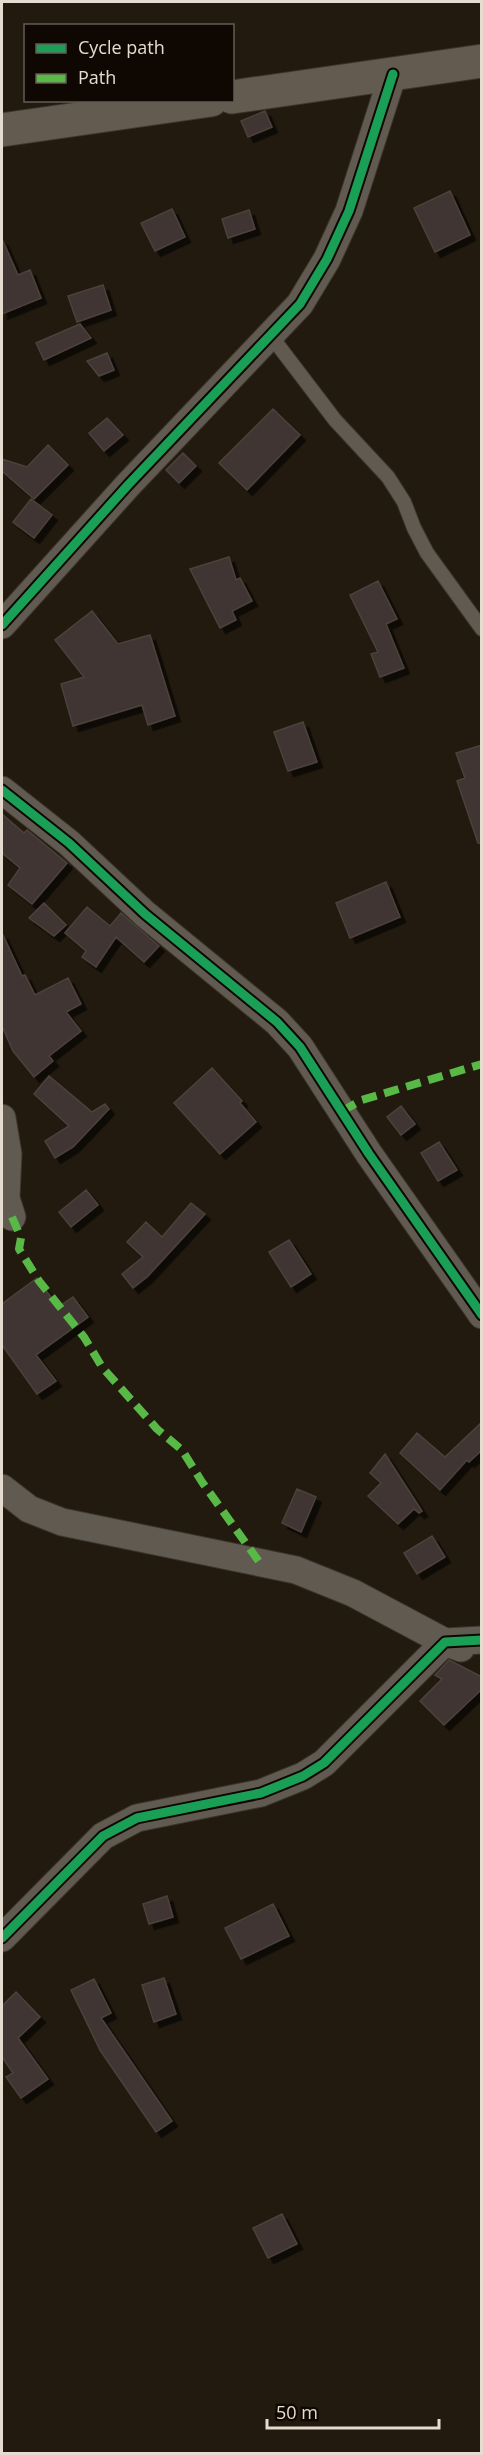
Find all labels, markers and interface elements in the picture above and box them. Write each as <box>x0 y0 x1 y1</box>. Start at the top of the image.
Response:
legend <box>24 24 234 102</box>
text: Cycle path <box>78 35 165 59</box>
text: Path <box>78 65 116 89</box>
scale bar <box>267 2392 440 2430</box>
text: 50 m <box>276 2400 318 2424</box>

